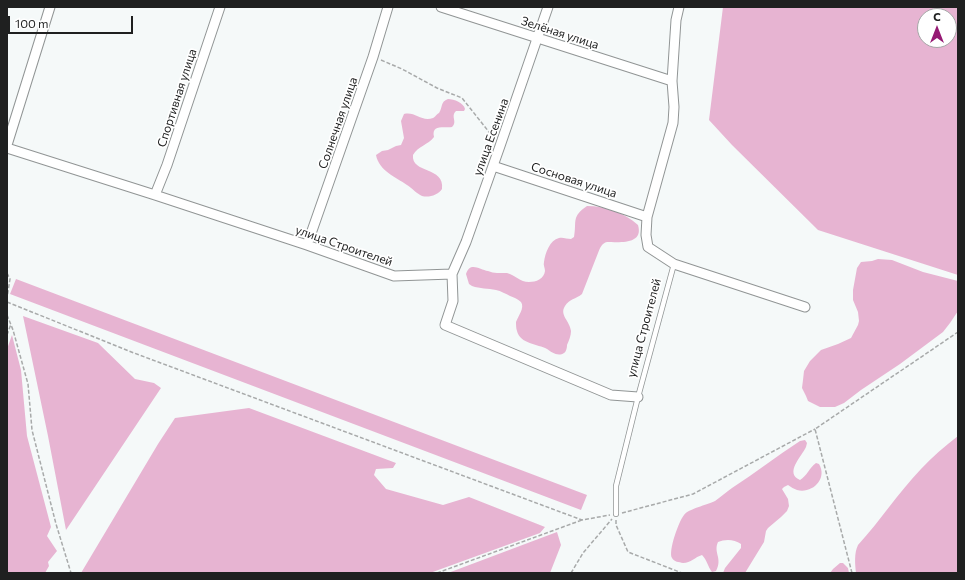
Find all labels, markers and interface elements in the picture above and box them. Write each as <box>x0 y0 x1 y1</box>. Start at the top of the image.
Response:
scale bar <box>10 8 135 34</box>
north arrow <box>917 8 957 48</box>
text: С <box>933 10 941 23</box>
street label: Зелёная улица <box>519 14 601 52</box>
text: 100 m <box>15 16 49 30</box>
street label: Спортивная улица <box>154 47 200 149</box>
street label: Солнечная улица <box>316 75 360 171</box>
street label: улица Есенина <box>470 96 512 178</box>
street label: Сосновая улица <box>529 159 619 201</box>
street label: улица Строителей <box>293 223 395 269</box>
street label: улица Строителей <box>624 277 664 379</box>

